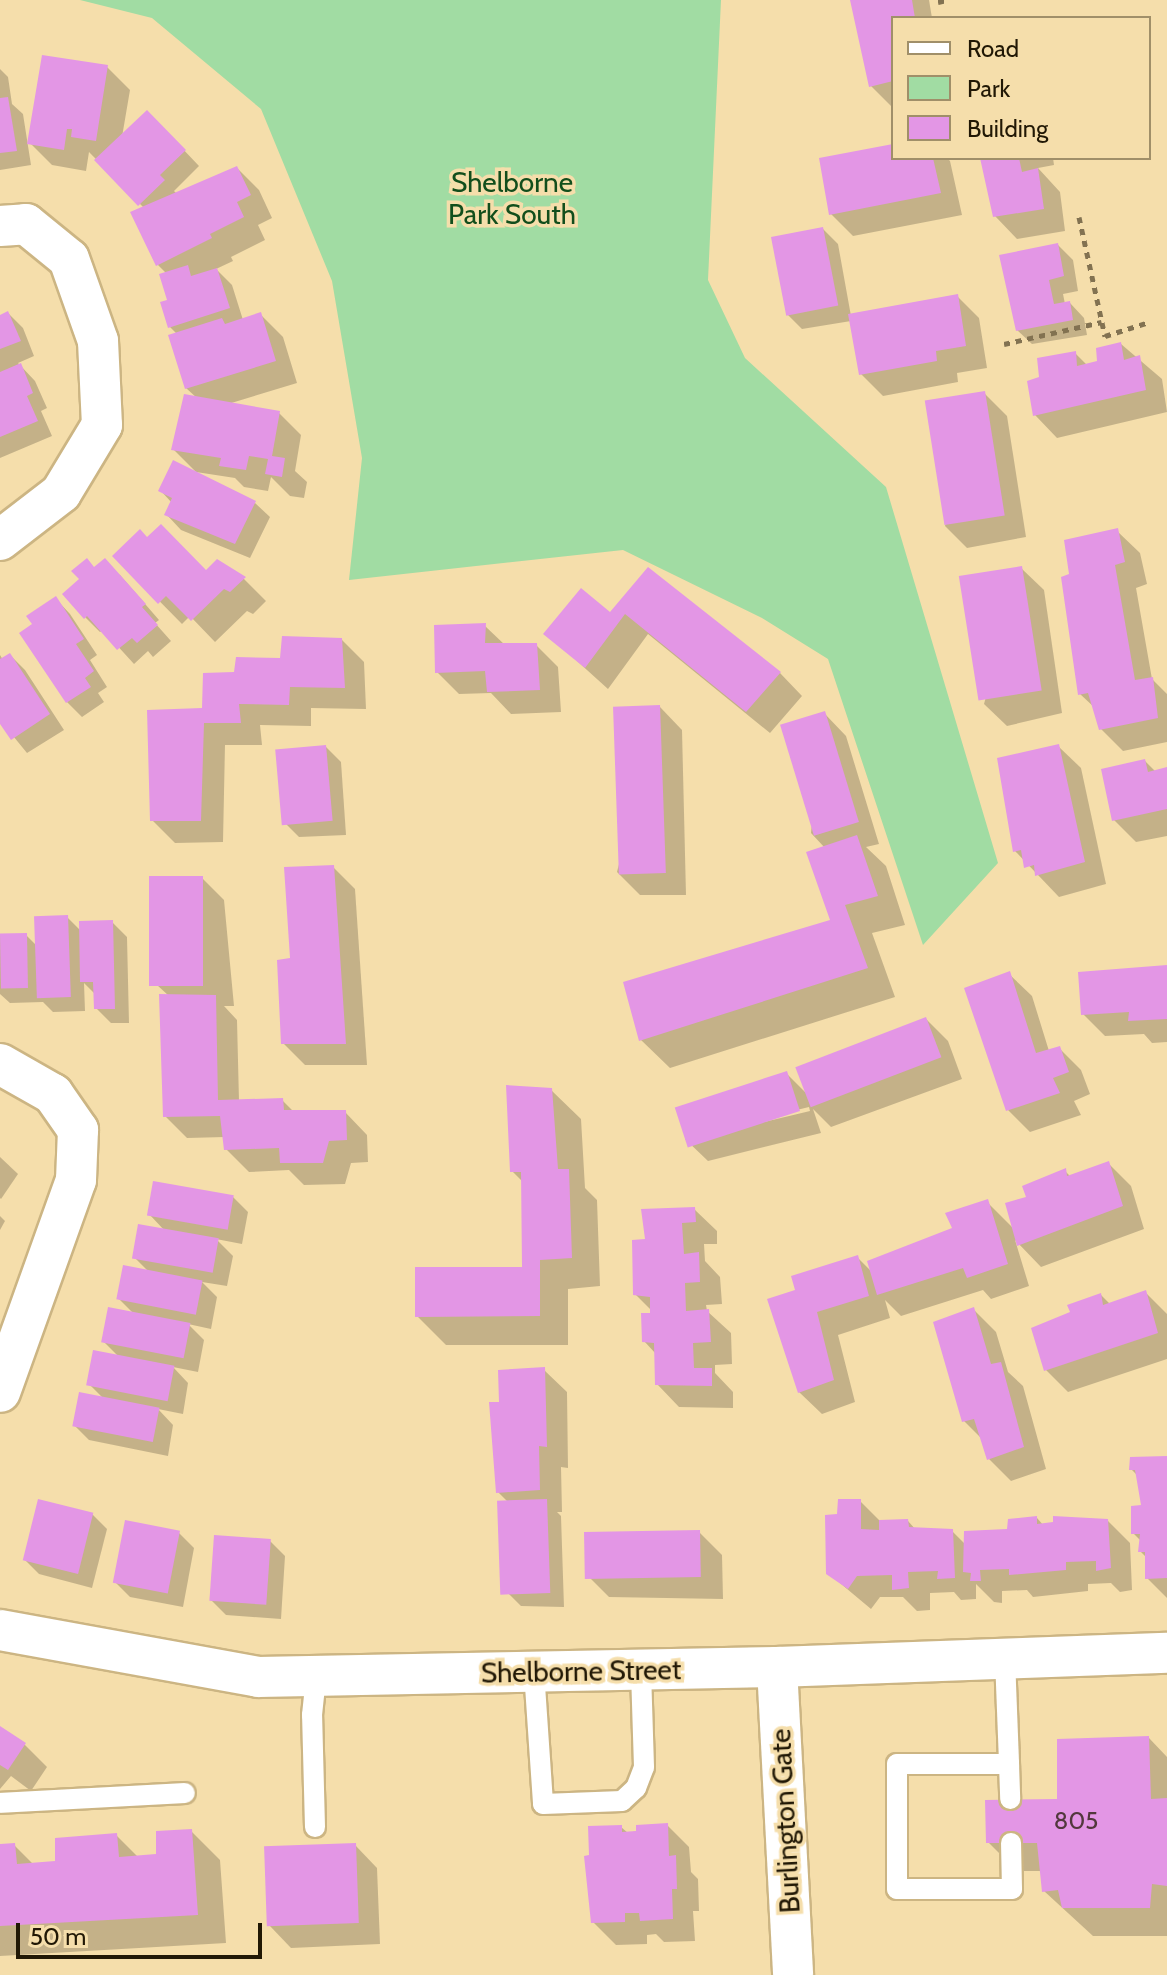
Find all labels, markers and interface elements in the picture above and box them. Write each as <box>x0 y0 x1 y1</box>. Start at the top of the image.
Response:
legend <box>891 16 1151 160</box>
text: Road <box>967 34 1019 63</box>
text: Park <box>967 74 1010 103</box>
text: Building <box>967 114 1048 143</box>
park label: Shelborne Park South <box>448 165 576 231</box>
street label: Shelborne Street <box>481 1652 681 1690</box>
street label: Burlington Gate <box>763 1728 807 1914</box>
house number: 805 <box>1054 1807 1098 1835</box>
scale bar <box>20 1907 266 1957</box>
text: 50 m <box>30 1922 86 1951</box>

